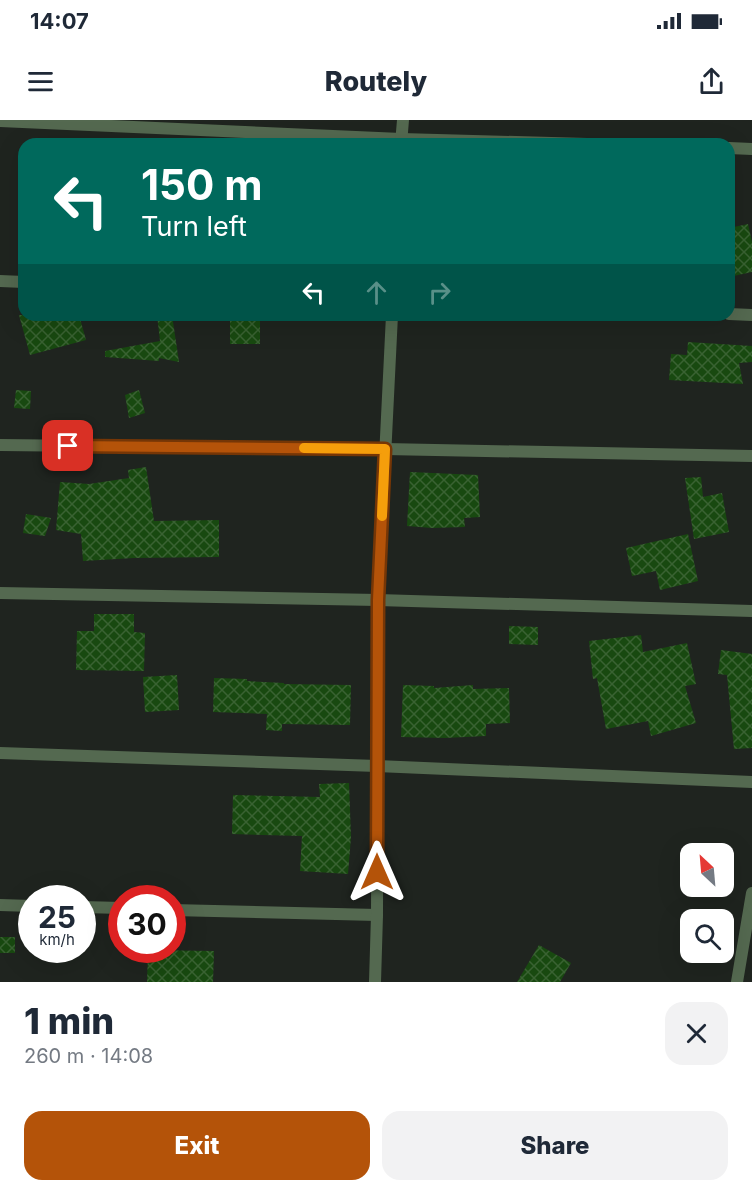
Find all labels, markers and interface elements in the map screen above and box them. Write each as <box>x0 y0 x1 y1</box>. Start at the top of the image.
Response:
text: 14:07 <box>30 8 89 34</box>
icon: menu <box>24 65 57 98</box>
text: Routely <box>325 65 427 98</box>
icon: share <box>695 65 728 98</box>
text: 150 m <box>141 159 263 210</box>
icon: left <box>42 162 120 240</box>
text: Turn left <box>141 210 247 243</box>
icon: left <box>297 276 330 309</box>
icon: ahead <box>360 276 393 309</box>
icon: right <box>423 276 456 309</box>
pin <box>42 420 93 471</box>
icon: arrive <box>51 429 84 462</box>
position arrow <box>345 840 409 904</box>
north arrow <box>680 843 734 897</box>
map controls <box>680 843 734 963</box>
speed limit sign: 30 <box>108 885 186 963</box>
text: 25 <box>38 899 76 935</box>
button: search <box>680 909 734 963</box>
text: km/h <box>39 930 75 949</box>
text: 1 min <box>24 999 114 1043</box>
button: close <box>665 1002 728 1065</box>
text: 260 m · 14:08 <box>24 1044 153 1068</box>
button: Exit <box>24 1111 370 1180</box>
button: Share <box>382 1111 728 1180</box>

